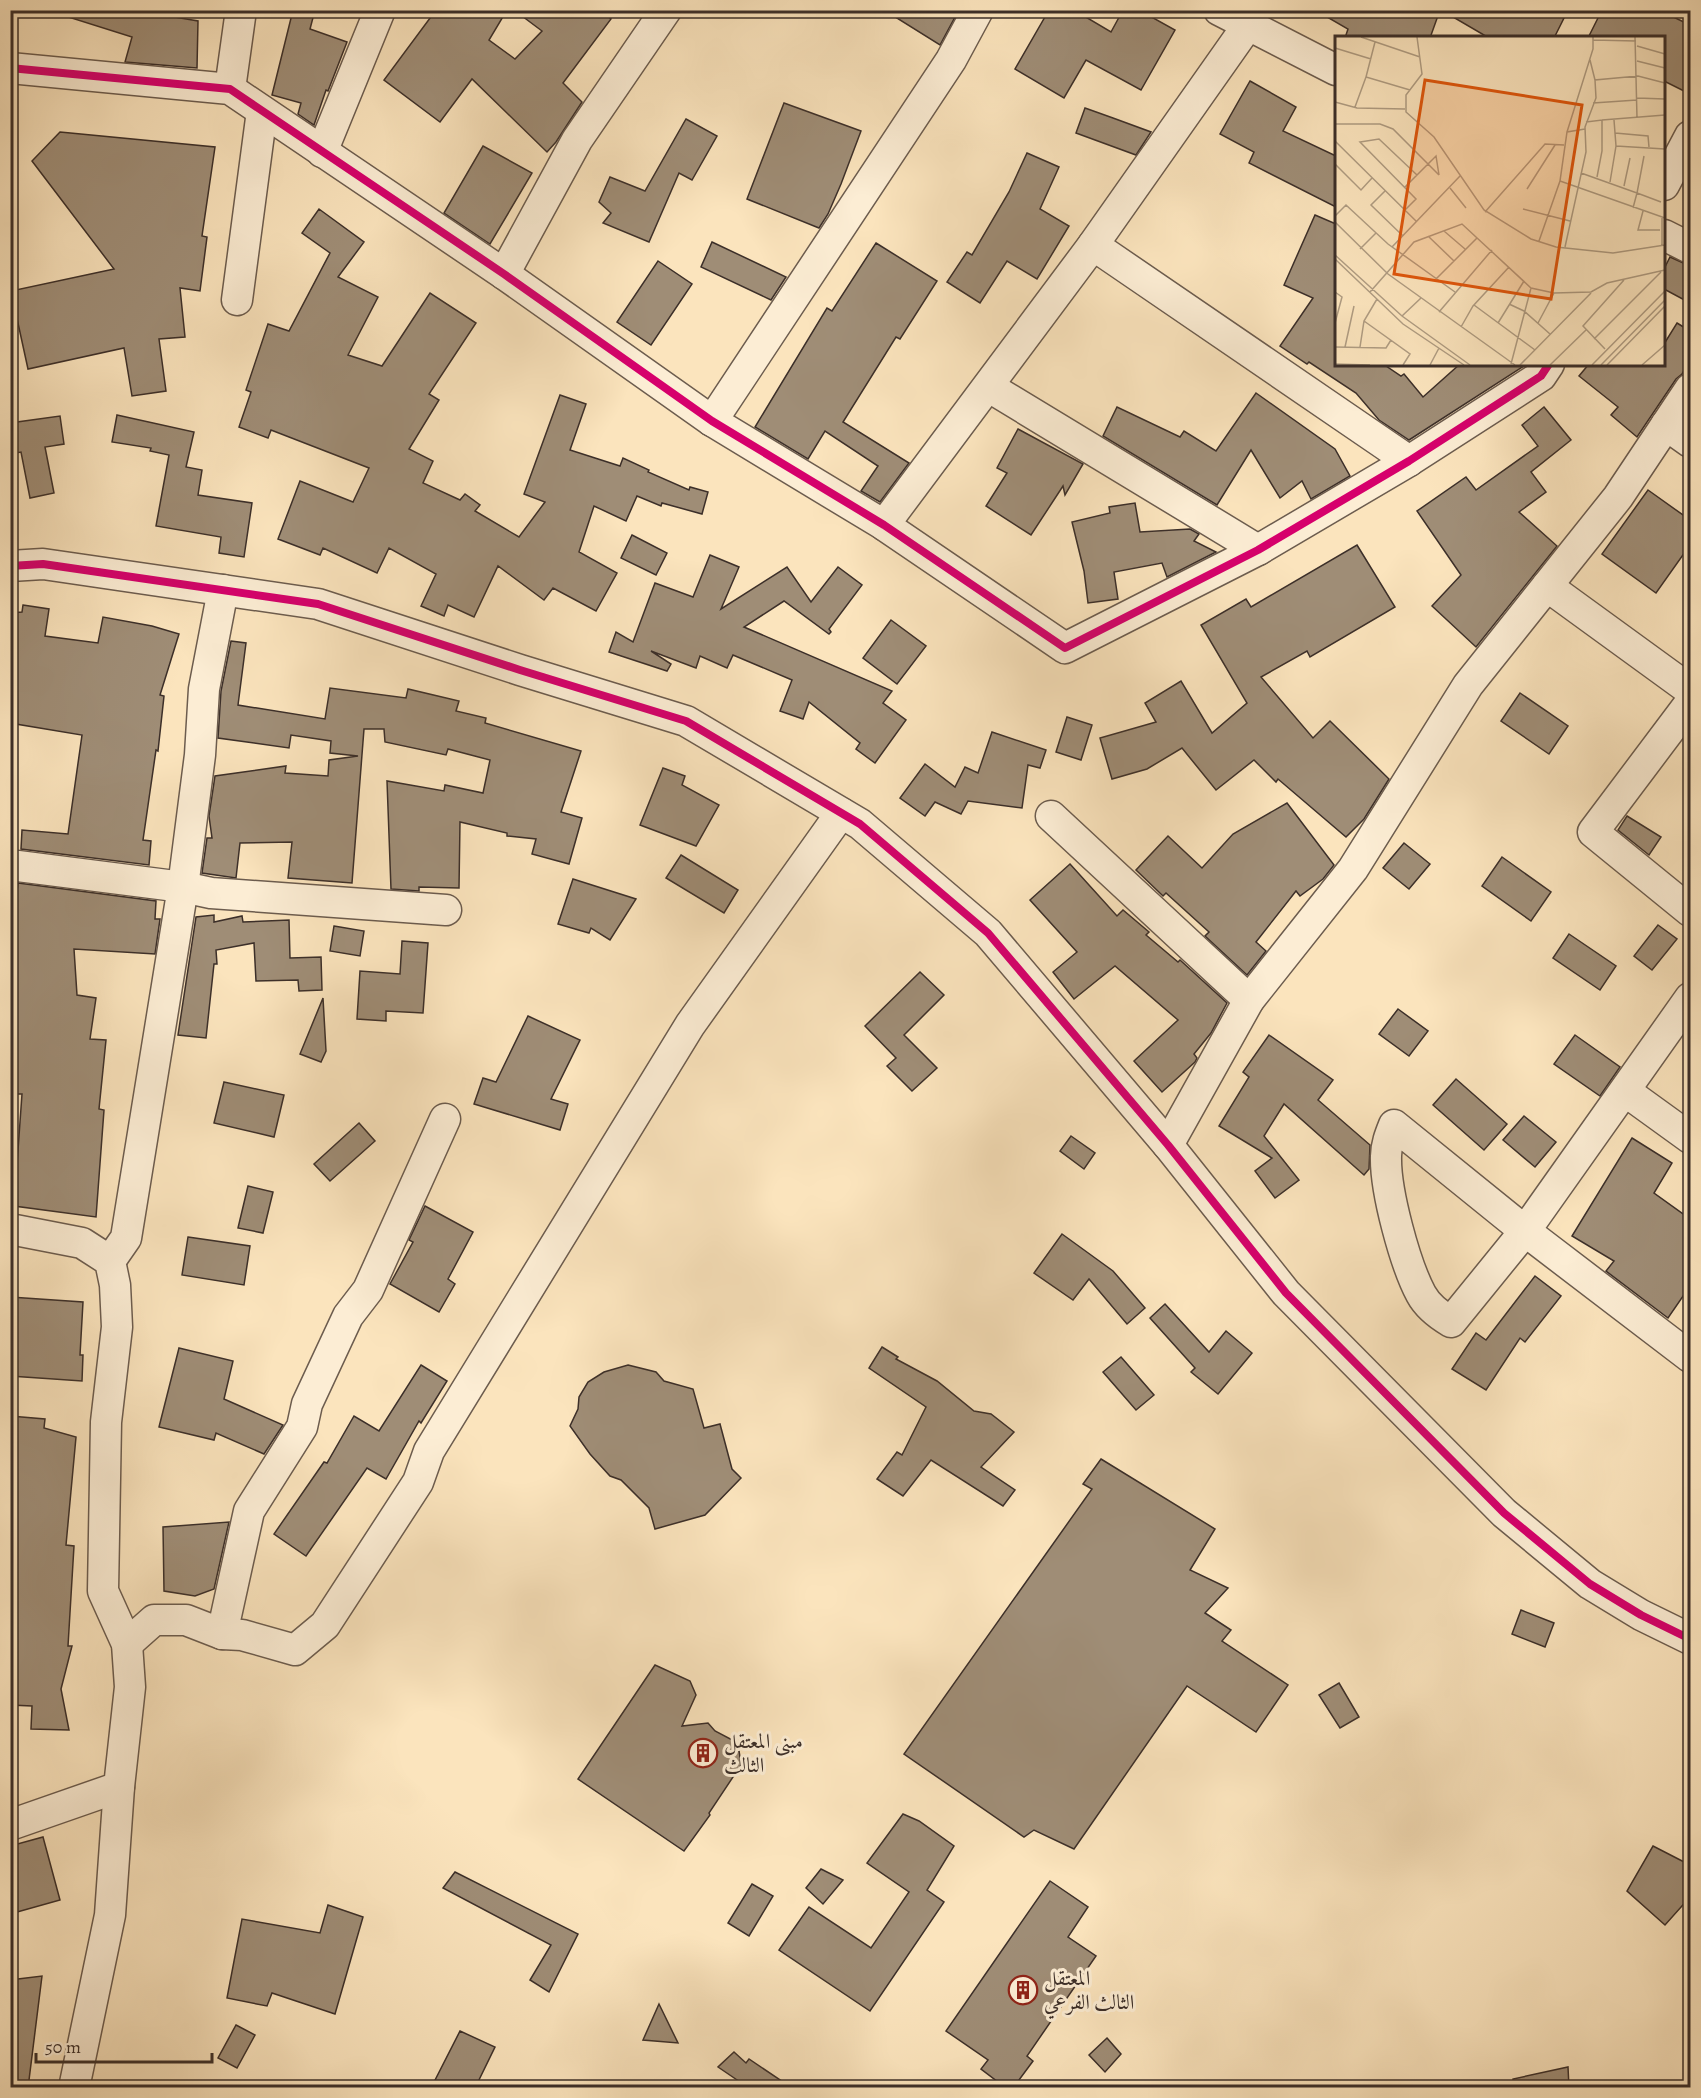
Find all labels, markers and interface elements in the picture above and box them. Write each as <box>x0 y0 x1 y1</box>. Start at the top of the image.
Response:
inset map <box>1335 36 1665 366</box>
place label: مبنى المعتقل الثالث <box>724 1727 803 1779</box>
building icon: مبنى المعتقل الثالث <box>687 1737 719 1769</box>
place label: المعتقل الثالث الفرعي <box>1044 1964 1134 2019</box>
building icon: المعتقل الثالث الفرعي <box>1007 1974 1039 2006</box>
scale bar <box>36 2026 212 2064</box>
text: 50 m <box>45 2035 81 2059</box>

